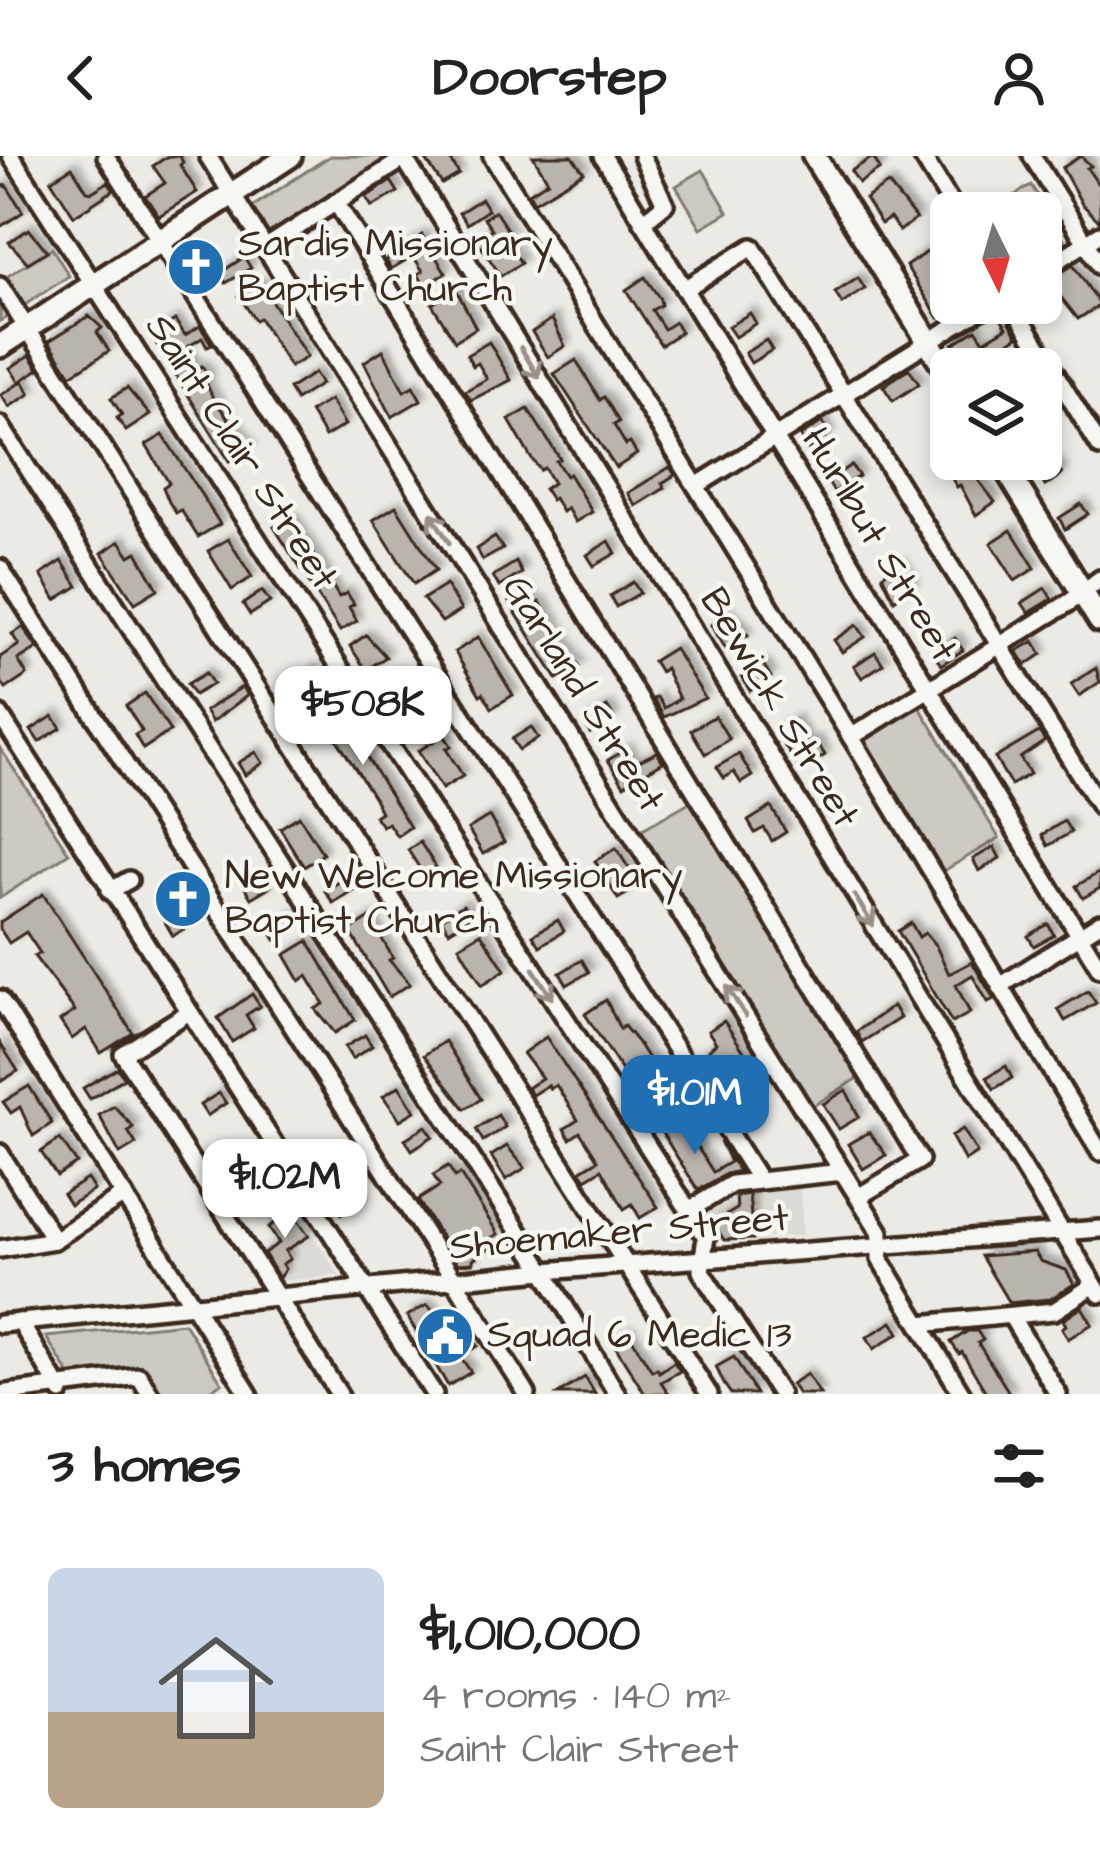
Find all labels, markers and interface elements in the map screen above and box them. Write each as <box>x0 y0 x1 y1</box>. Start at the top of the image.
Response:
text: Doorstep <box>433 41 667 116</box>
icon: back <box>48 45 114 111</box>
icon: person <box>986 45 1052 111</box>
north arrow <box>930 192 1062 324</box>
map controls <box>930 192 1062 480</box>
place label: Sardis Missionary Baptist Church <box>238 218 553 317</box>
church icon: Sardis Missionary Baptist Church <box>165 236 227 298</box>
street label: Saint Clair Street <box>132 304 351 601</box>
one-way arrow <box>518 345 542 379</box>
button: layers <box>930 348 1062 480</box>
street label: Hurlbut Street <box>788 418 970 672</box>
one-way arrow <box>428 512 452 546</box>
street label: Garland Street <box>489 565 677 823</box>
street label: Bewick Street <box>686 578 872 838</box>
pin: $508K <box>279 666 447 768</box>
text: $508K <box>302 678 424 732</box>
place label: New Welcome Missionary Baptist Church <box>225 850 683 949</box>
church icon: New Welcome Missionary Baptist Church <box>152 868 214 930</box>
one-way arrow <box>852 893 876 927</box>
one-way arrow <box>531 966 555 1000</box>
one-way arrow <box>723 985 748 1019</box>
pin: $1.01M <box>597 1055 793 1157</box>
text: $1.01M <box>648 1067 742 1121</box>
pin: $1.02M <box>187 1139 383 1241</box>
text: $1.02M <box>229 1151 341 1205</box>
street label: Shoemaker Street <box>447 1191 791 1275</box>
public building icon: Squad 6 Medic 13 <box>414 1305 476 1367</box>
place label: Squad 6 Medic 13 <box>487 1309 792 1363</box>
text: 3 homes <box>48 1431 241 1502</box>
icon: filters <box>986 1433 1052 1499</box>
text: $1,010,000 <box>420 1599 640 1670</box>
icon: home <box>144 1616 288 1760</box>
text: 4 rooms · 140 m² <box>420 1670 731 1724</box>
text: Saint Clair Street <box>420 1724 739 1778</box>

